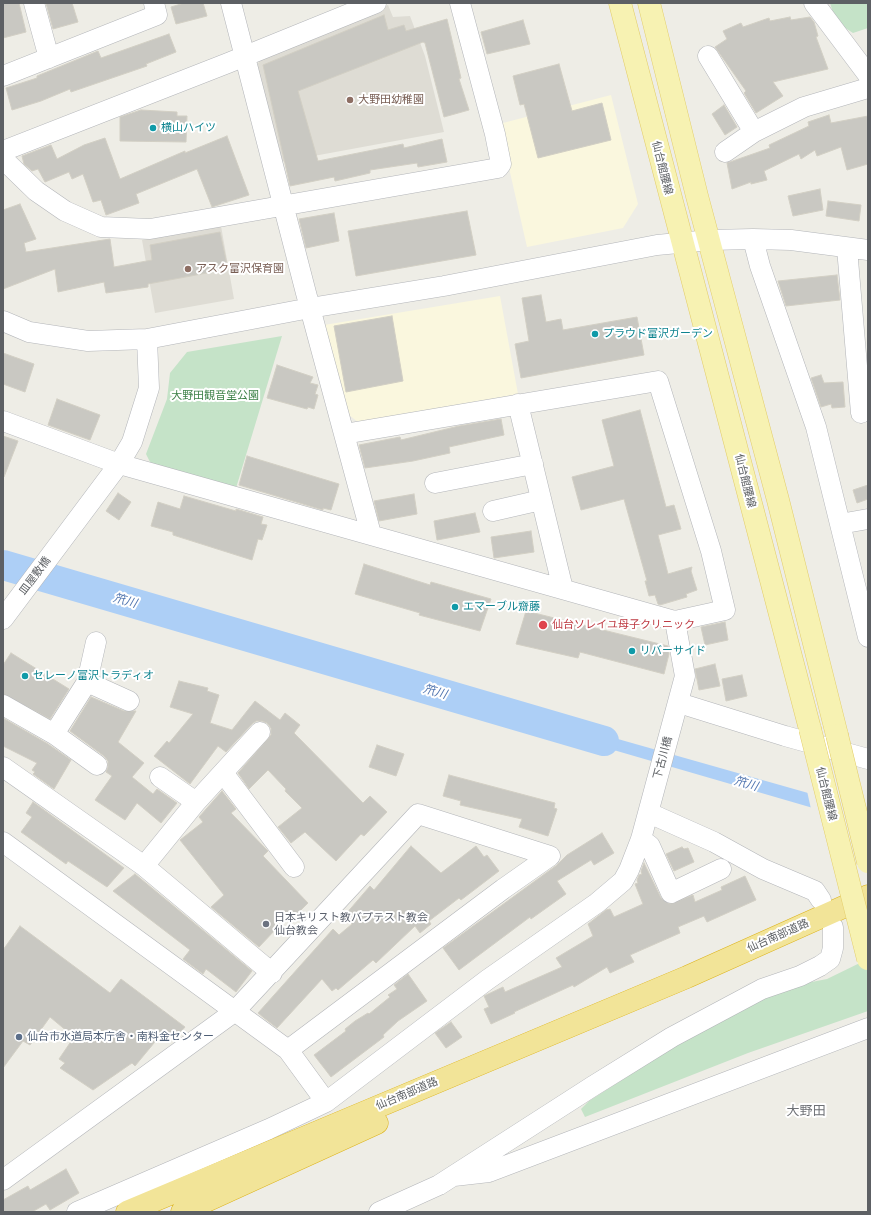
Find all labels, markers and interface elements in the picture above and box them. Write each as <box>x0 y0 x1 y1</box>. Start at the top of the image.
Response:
place label: 大野田幼稚園 <box>358 93 424 107</box>
marker: 大野田幼稚園 <box>345 95 355 105</box>
place label: 横山ハイツ <box>161 121 216 135</box>
marker: 横山ハイツ <box>148 123 158 133</box>
street label: 仙台館腰線 <box>649 140 675 196</box>
place label: アスク富沢保育園 <box>196 262 284 276</box>
marker: アスク富沢保育園 <box>183 264 193 274</box>
place label: プラウド富沢ガーデン <box>603 327 713 341</box>
marker: プラウド富沢ガーデン <box>590 329 600 339</box>
park label: 大野田観音堂公園 <box>171 389 259 403</box>
street label: 仙台館腰線 <box>732 453 758 509</box>
street label: 皿屋敷橋 <box>16 554 54 598</box>
water label: 笊川 <box>111 591 139 611</box>
place label: エマーブル齋藤 <box>463 600 540 614</box>
marker: エマーブル齋藤 <box>450 602 460 612</box>
place label: 仙台ソレイユ母子クリニック <box>552 618 695 632</box>
marker: 仙台ソレイユ母子クリニック <box>537 619 549 631</box>
place label: リバーサイド <box>640 644 706 658</box>
marker: リバーサイド <box>627 646 637 656</box>
place label: セレーノ富沢トラディオ <box>33 669 154 683</box>
marker: セレーノ富沢トラディオ <box>20 671 30 681</box>
water label: 笊川 <box>421 682 449 702</box>
street label: 下古川橋 <box>651 735 675 781</box>
street label: 仙台館腰線 <box>813 766 839 822</box>
water label: 笊川 <box>732 774 760 794</box>
place label: 日本キリスト教バプテスト教会 仙台教会 <box>274 911 428 937</box>
street label: 仙台南部道路 <box>745 917 811 955</box>
marker: 日本キリスト教バプテスト教会 仙台教会 <box>261 919 271 929</box>
place label: 仙台市水道局本庁舎・南料金センター <box>27 1030 214 1044</box>
marker: 仙台市水道局本庁舎・南料金センター <box>14 1032 24 1042</box>
street label: 仙台南部道路 <box>374 1075 440 1113</box>
district label: 大野田 <box>787 1103 825 1119</box>

